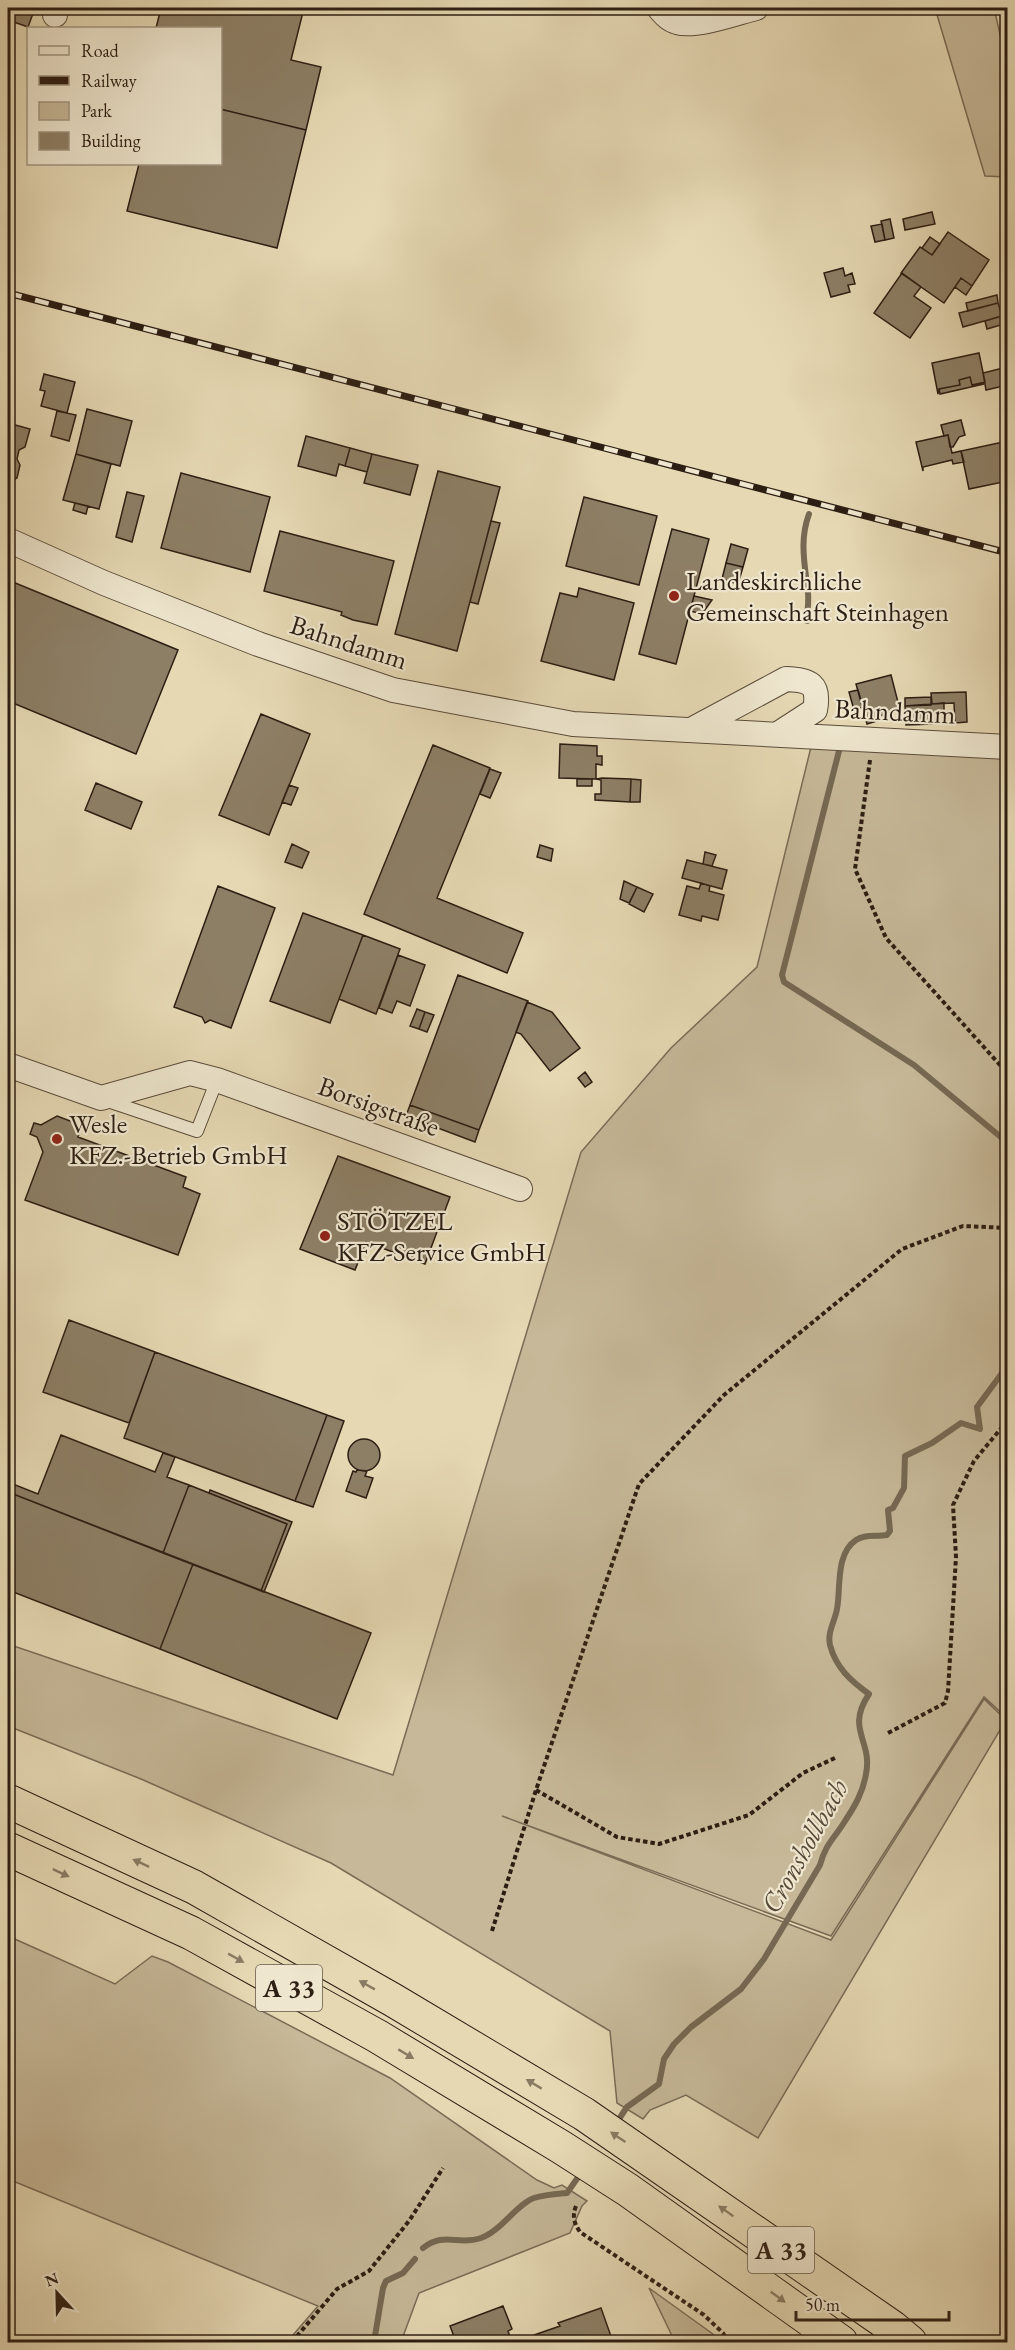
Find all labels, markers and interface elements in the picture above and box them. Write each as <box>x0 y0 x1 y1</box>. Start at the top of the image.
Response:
legend <box>27 27 222 165</box>
text: Road <box>81 39 120 62</box>
text: Railway <box>81 69 137 92</box>
text: Park <box>81 99 112 122</box>
text: Building <box>81 129 141 152</box>
place label: Landeskirchliche Gemeinschaft Steinhagen <box>686 563 949 629</box>
marker: Landeskirchliche Gemeinschaft Steinhagen <box>667 589 681 603</box>
street label: Bahndamm <box>286 607 412 677</box>
street label: Bahndamm <box>834 690 956 732</box>
street label: Borsigstraße <box>314 1068 444 1144</box>
place label: Wesle KFZ.-Betrieb GmbH <box>69 1106 288 1172</box>
marker: Wesle KFZ.-Betrieb GmbH <box>50 1132 64 1146</box>
place label: STÖTZEL KFZ-Service GmbH <box>337 1203 546 1269</box>
marker: STÖTZEL KFZ-Service GmbH <box>318 1229 332 1243</box>
water label: Cronshollbach <box>752 1772 856 1919</box>
one-way arrow <box>133 1858 150 1867</box>
one-way arrow <box>52 1868 70 1878</box>
one-way arrow <box>228 1953 245 1963</box>
road number: A 33 <box>256 1965 322 2011</box>
one-way arrow <box>358 1980 375 1990</box>
one-way arrow <box>398 2048 414 2059</box>
one-way arrow <box>526 2079 542 2090</box>
one-way arrow <box>610 2131 626 2143</box>
one-way arrow <box>718 2205 734 2217</box>
road number: A 33 <box>748 2227 814 2273</box>
north arrow <box>27 2263 87 2323</box>
text: N <box>42 2267 62 2292</box>
scale bar <box>796 2284 949 2322</box>
one-way arrow <box>770 2291 786 2302</box>
text: 50 m <box>805 2293 840 2316</box>

